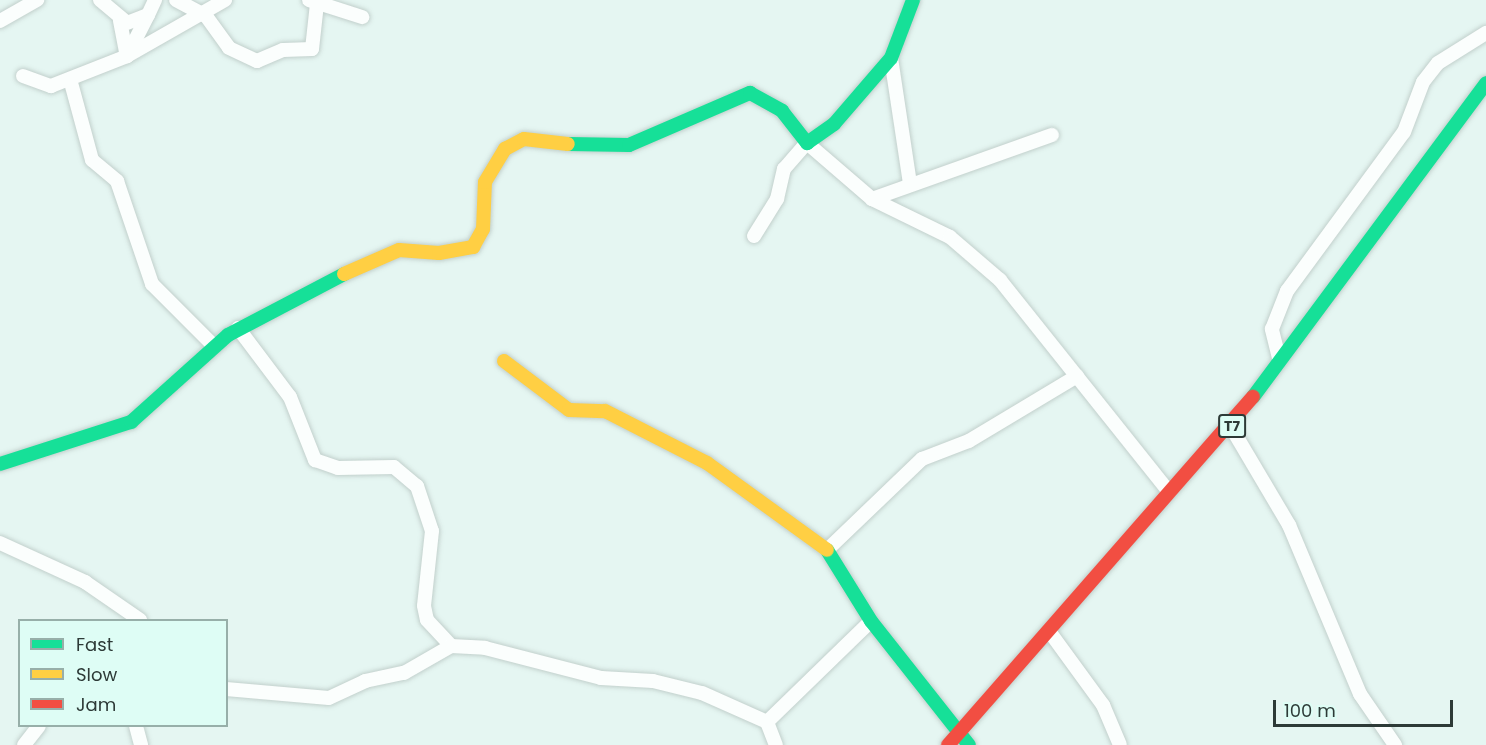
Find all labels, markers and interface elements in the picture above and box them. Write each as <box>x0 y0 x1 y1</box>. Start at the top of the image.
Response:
road number: T7 <box>1217 415 1247 437</box>
legend <box>18 619 228 727</box>
text: Fast <box>76 632 113 657</box>
text: Slow <box>76 662 117 687</box>
scale bar <box>1276 688 1456 726</box>
text: Jam <box>76 692 116 717</box>
text: 100 m <box>1284 698 1336 723</box>

